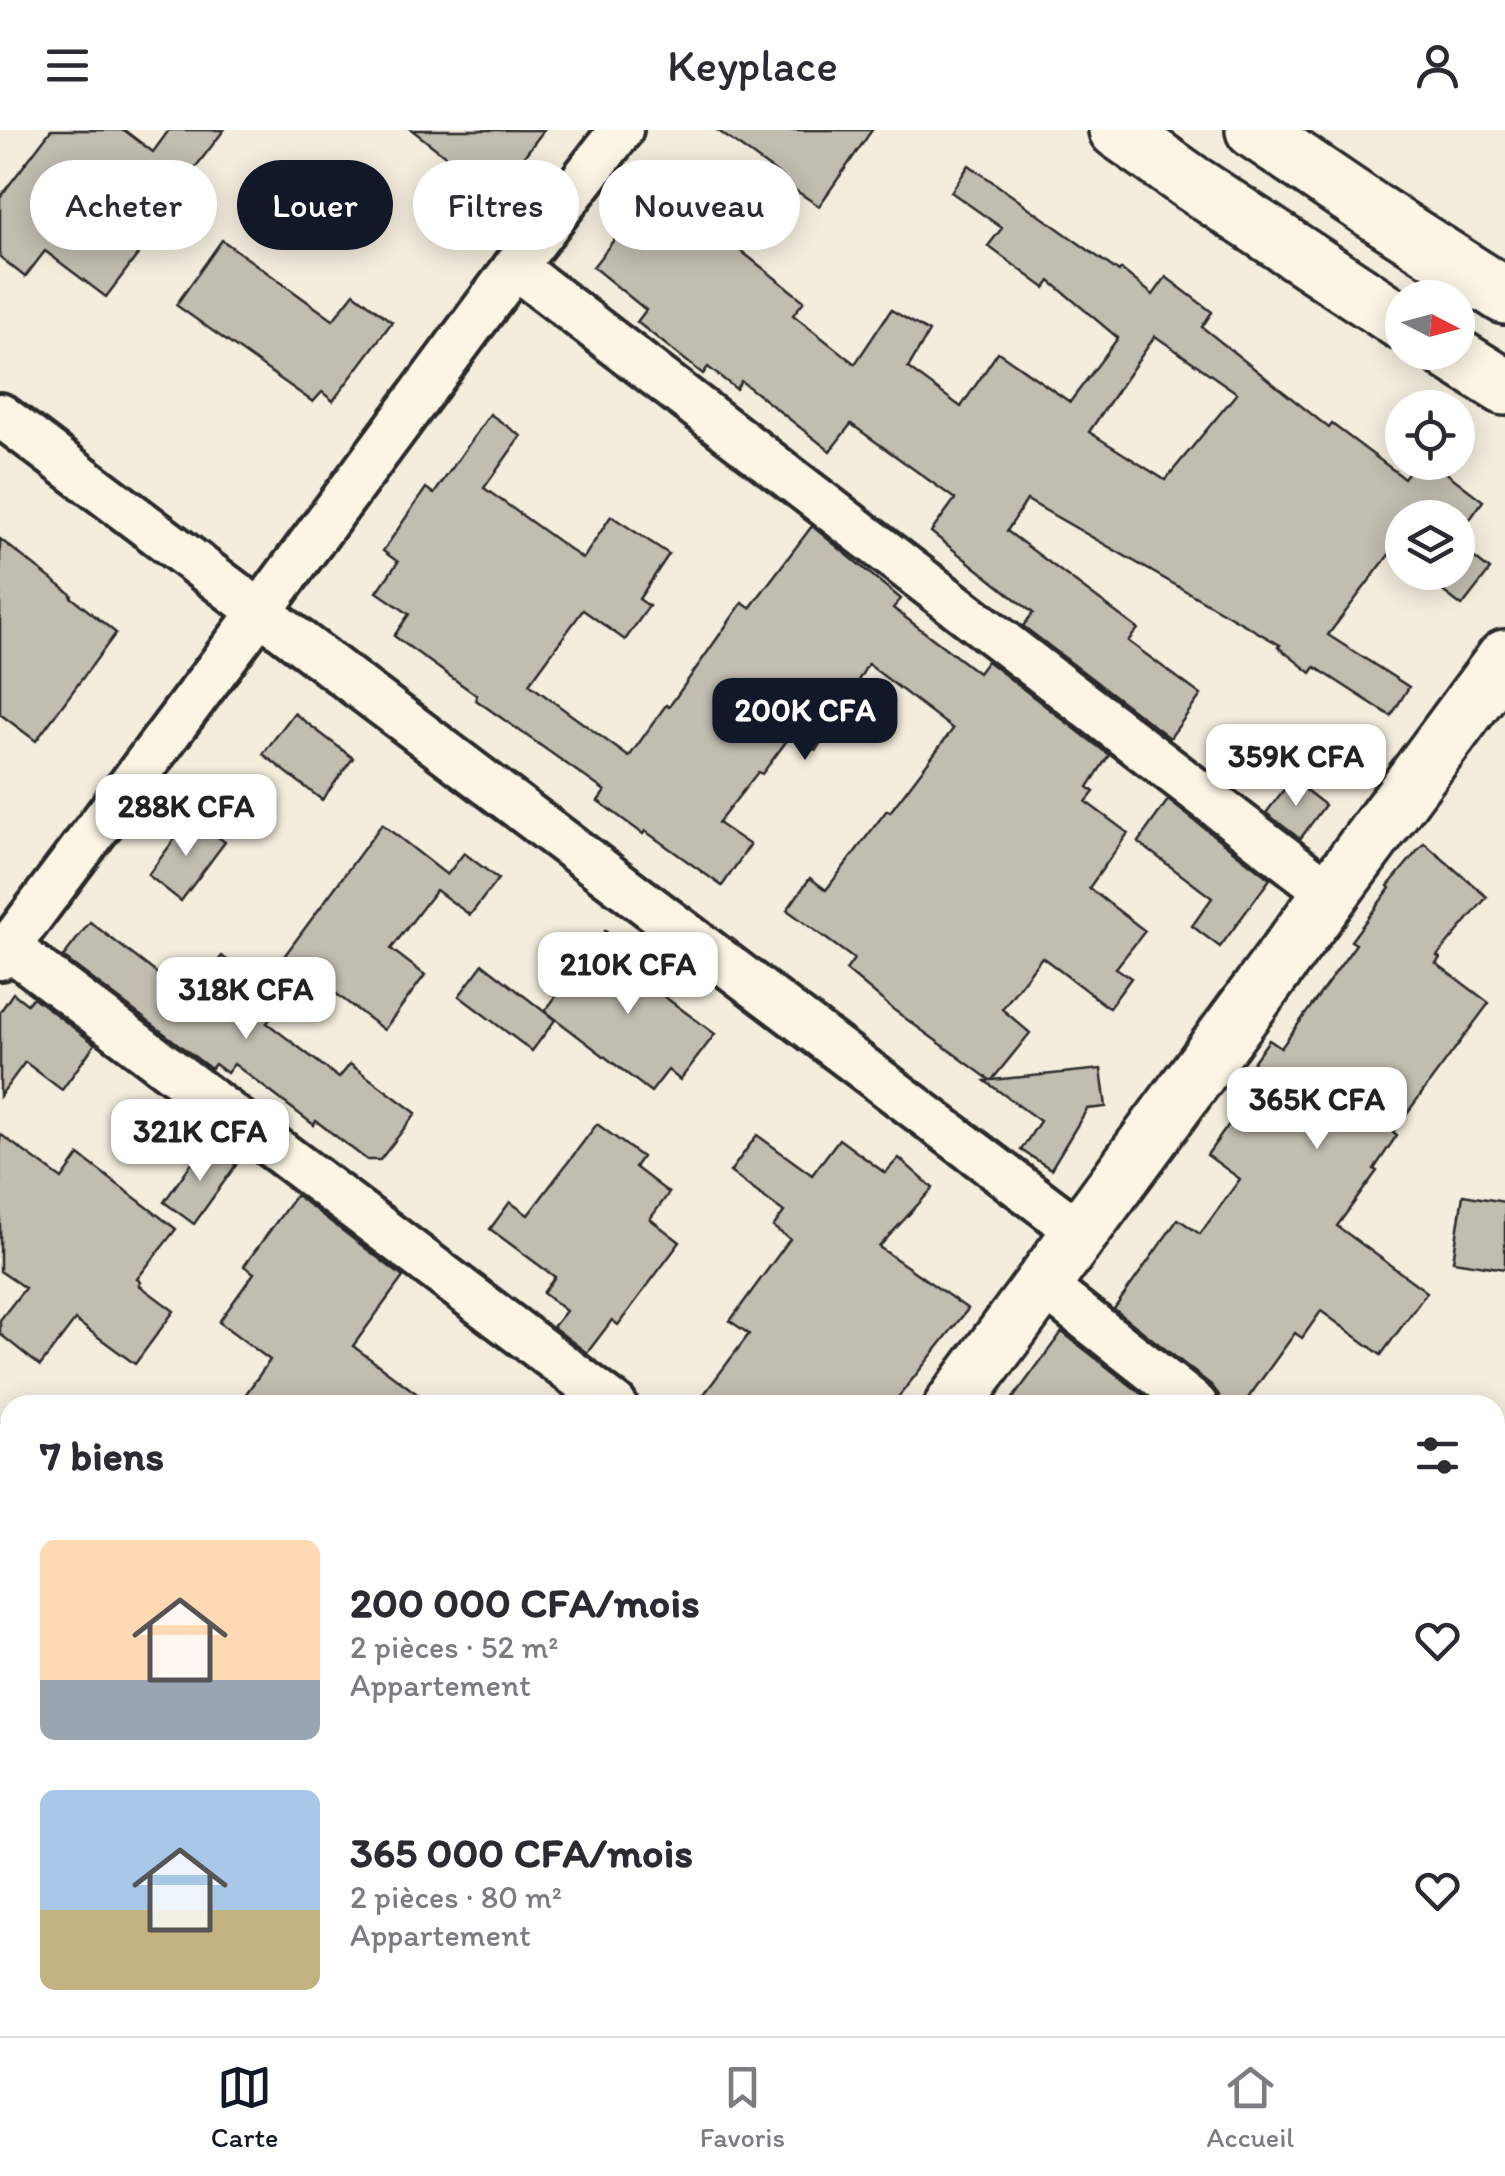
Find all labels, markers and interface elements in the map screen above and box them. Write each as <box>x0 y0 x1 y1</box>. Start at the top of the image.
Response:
icon: menu <box>40 38 95 93</box>
text: Keyplace <box>667 38 838 92</box>
icon: person <box>1410 38 1465 93</box>
chip: Acheter <box>30 160 217 250</box>
chip: Louer <box>237 160 393 250</box>
chip: Filtres <box>413 160 579 250</box>
chip: Nouveau <box>599 160 800 250</box>
north arrow <box>1385 280 1475 370</box>
map controls <box>1385 280 1475 590</box>
button: locate <box>1385 390 1475 480</box>
button: layers <box>1385 500 1475 590</box>
pin: 200K CFA <box>702 678 908 763</box>
text: 200K CFA <box>734 691 876 729</box>
pin: 359K CFA <box>1193 724 1399 809</box>
text: 359K CFA <box>1228 737 1364 775</box>
pin: 288K CFA <box>83 774 289 859</box>
text: 288K CFA <box>118 787 254 825</box>
pin: 210K CFA <box>525 932 731 1017</box>
text: 210K CFA <box>560 945 696 983</box>
pin: 318K CFA <box>143 957 349 1042</box>
text: 318K CFA <box>179 970 313 1008</box>
pin: 365K CFA <box>1214 1067 1420 1152</box>
text: 365K CFA <box>1249 1080 1385 1118</box>
pin: 321K CFA <box>97 1099 303 1184</box>
text: 321K CFA <box>133 1112 267 1150</box>
icon: filters <box>1410 1428 1465 1483</box>
text: 7 biens <box>40 1430 164 1481</box>
text: 200 000 CFA/mois <box>350 1577 700 1628</box>
icon: home <box>120 1580 240 1700</box>
icon: heart <box>1410 1613 1465 1668</box>
text: 2 pièces · 52 m² <box>350 1628 558 1666</box>
text: Appartement <box>350 1666 531 1704</box>
text: 365 000 CFA/mois <box>350 1827 693 1878</box>
icon: home <box>120 1830 240 1950</box>
icon: heart <box>1410 1863 1465 1918</box>
text: 2 pièces · 80 m² <box>350 1878 562 1916</box>
text: Appartement <box>350 1916 531 1954</box>
tab: Carte <box>211 2060 278 2154</box>
tab: Favoris <box>700 2060 785 2154</box>
tab: Accueil <box>1207 2060 1294 2154</box>

